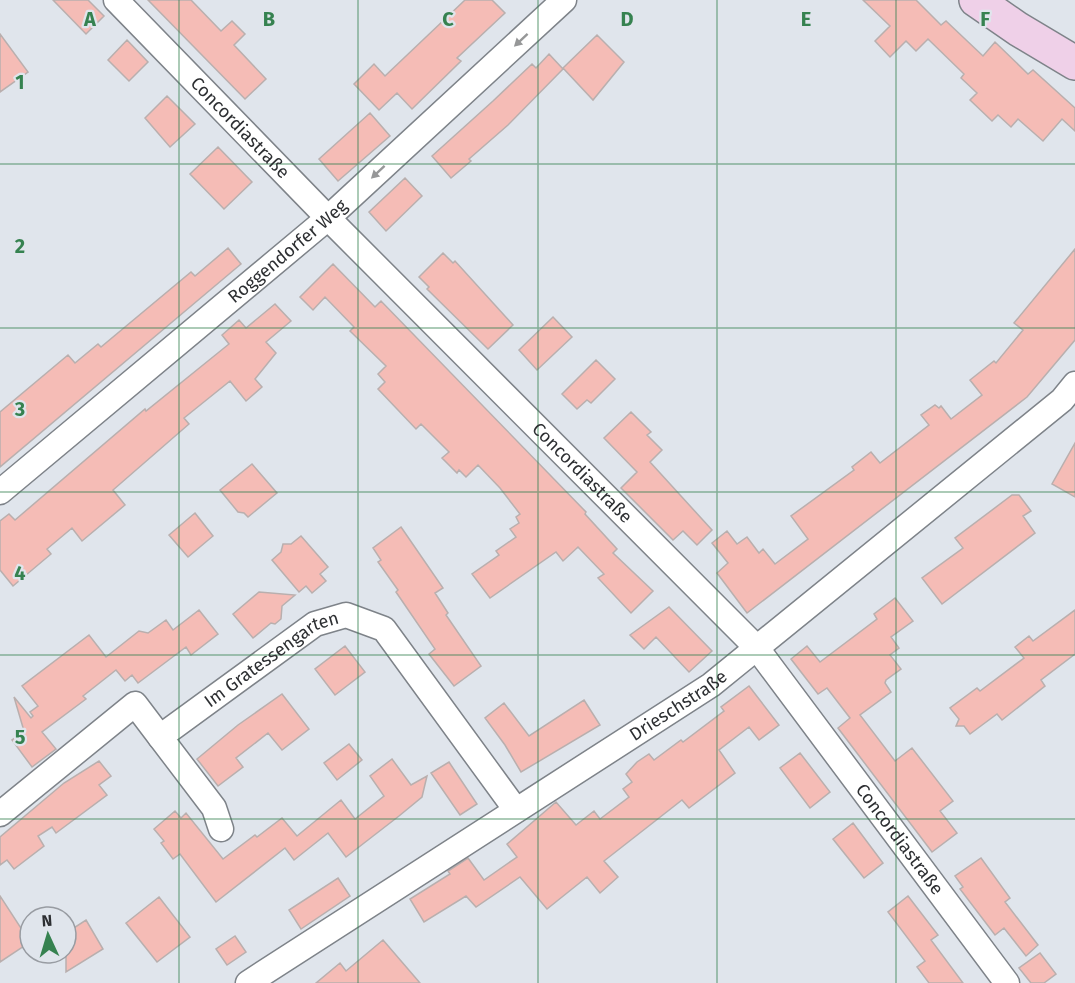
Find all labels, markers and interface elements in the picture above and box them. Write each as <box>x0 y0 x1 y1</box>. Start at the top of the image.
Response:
text: A <box>83 7 97 31</box>
text: B <box>263 7 275 31</box>
text: C <box>442 7 454 31</box>
text: D <box>620 7 634 31</box>
text: E <box>801 7 811 31</box>
text: F <box>980 7 990 31</box>
one-way arrow <box>514 33 529 46</box>
text: 1 <box>15 70 25 94</box>
street label: Concordiastraße <box>186 72 294 183</box>
one-way arrow <box>371 165 386 178</box>
street label: Roggendorfer Weg <box>223 194 352 308</box>
text: 2 <box>15 234 25 258</box>
text: 3 <box>14 397 25 421</box>
street label: Concordiastraße <box>527 418 637 528</box>
text: 4 <box>14 561 26 585</box>
street label: Im Gratessengarten <box>200 607 341 712</box>
street label: Drieschstraße <box>625 665 732 746</box>
text: 5 <box>15 725 26 749</box>
street label: Concordiastraße <box>851 779 948 899</box>
north arrow <box>18 905 78 965</box>
text: N <box>41 911 53 930</box>

